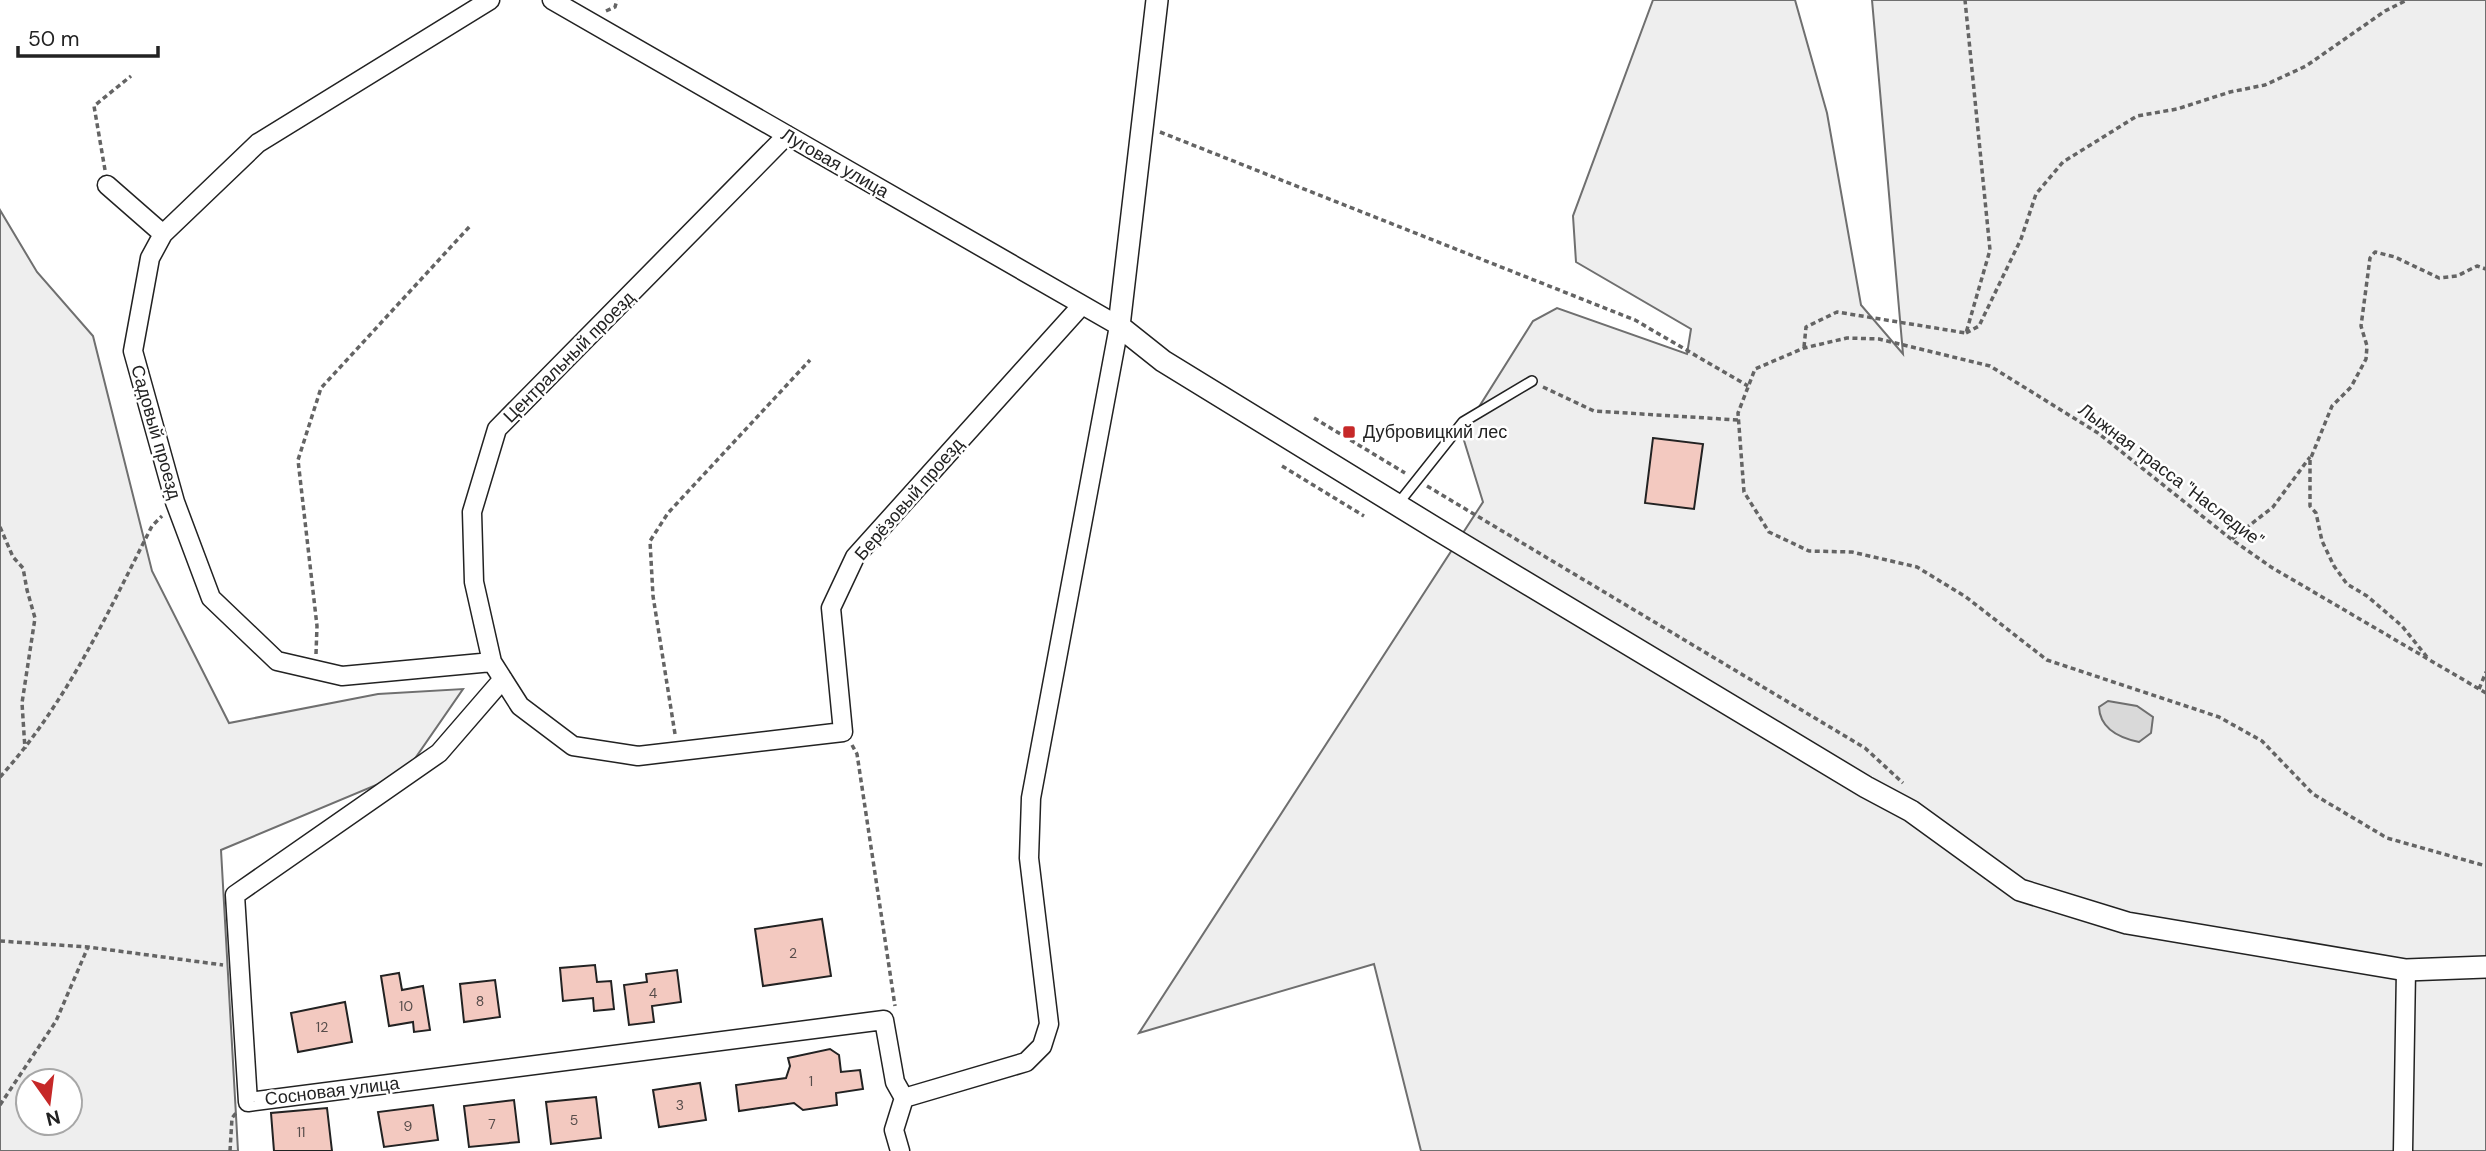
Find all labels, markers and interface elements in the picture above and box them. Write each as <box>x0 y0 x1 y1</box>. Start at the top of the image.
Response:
scale bar <box>18 14 158 58</box>
text: 50 m <box>28 25 79 53</box>
street label: Луговая улица <box>777 122 894 204</box>
street label: Центральный проезд <box>498 286 640 428</box>
street label: Садовый проезд <box>125 362 187 503</box>
street label: Лыжная трасса "Наследие" <box>2074 398 2268 552</box>
place label: Дубровицкий лес <box>1363 420 1507 444</box>
marker: Дубровицкий лес <box>1341 424 1357 440</box>
street label: Берёзовый проезд <box>849 432 969 565</box>
house number: 2 <box>789 944 797 962</box>
house number: 4 <box>649 984 658 1002</box>
house number: 8 <box>476 992 484 1010</box>
house number: 10 <box>399 997 413 1015</box>
house number: 12 <box>316 1018 328 1036</box>
north arrow <box>14 1067 84 1137</box>
street label: Сосновая улица <box>263 1071 402 1111</box>
house number: 1 <box>809 1072 813 1090</box>
house number: 3 <box>676 1096 684 1114</box>
text: N <box>43 1104 63 1132</box>
house number: 5 <box>570 1111 578 1129</box>
house number: 7 <box>488 1115 496 1133</box>
house number: 9 <box>404 1117 413 1135</box>
house number: 11 <box>297 1123 305 1141</box>

